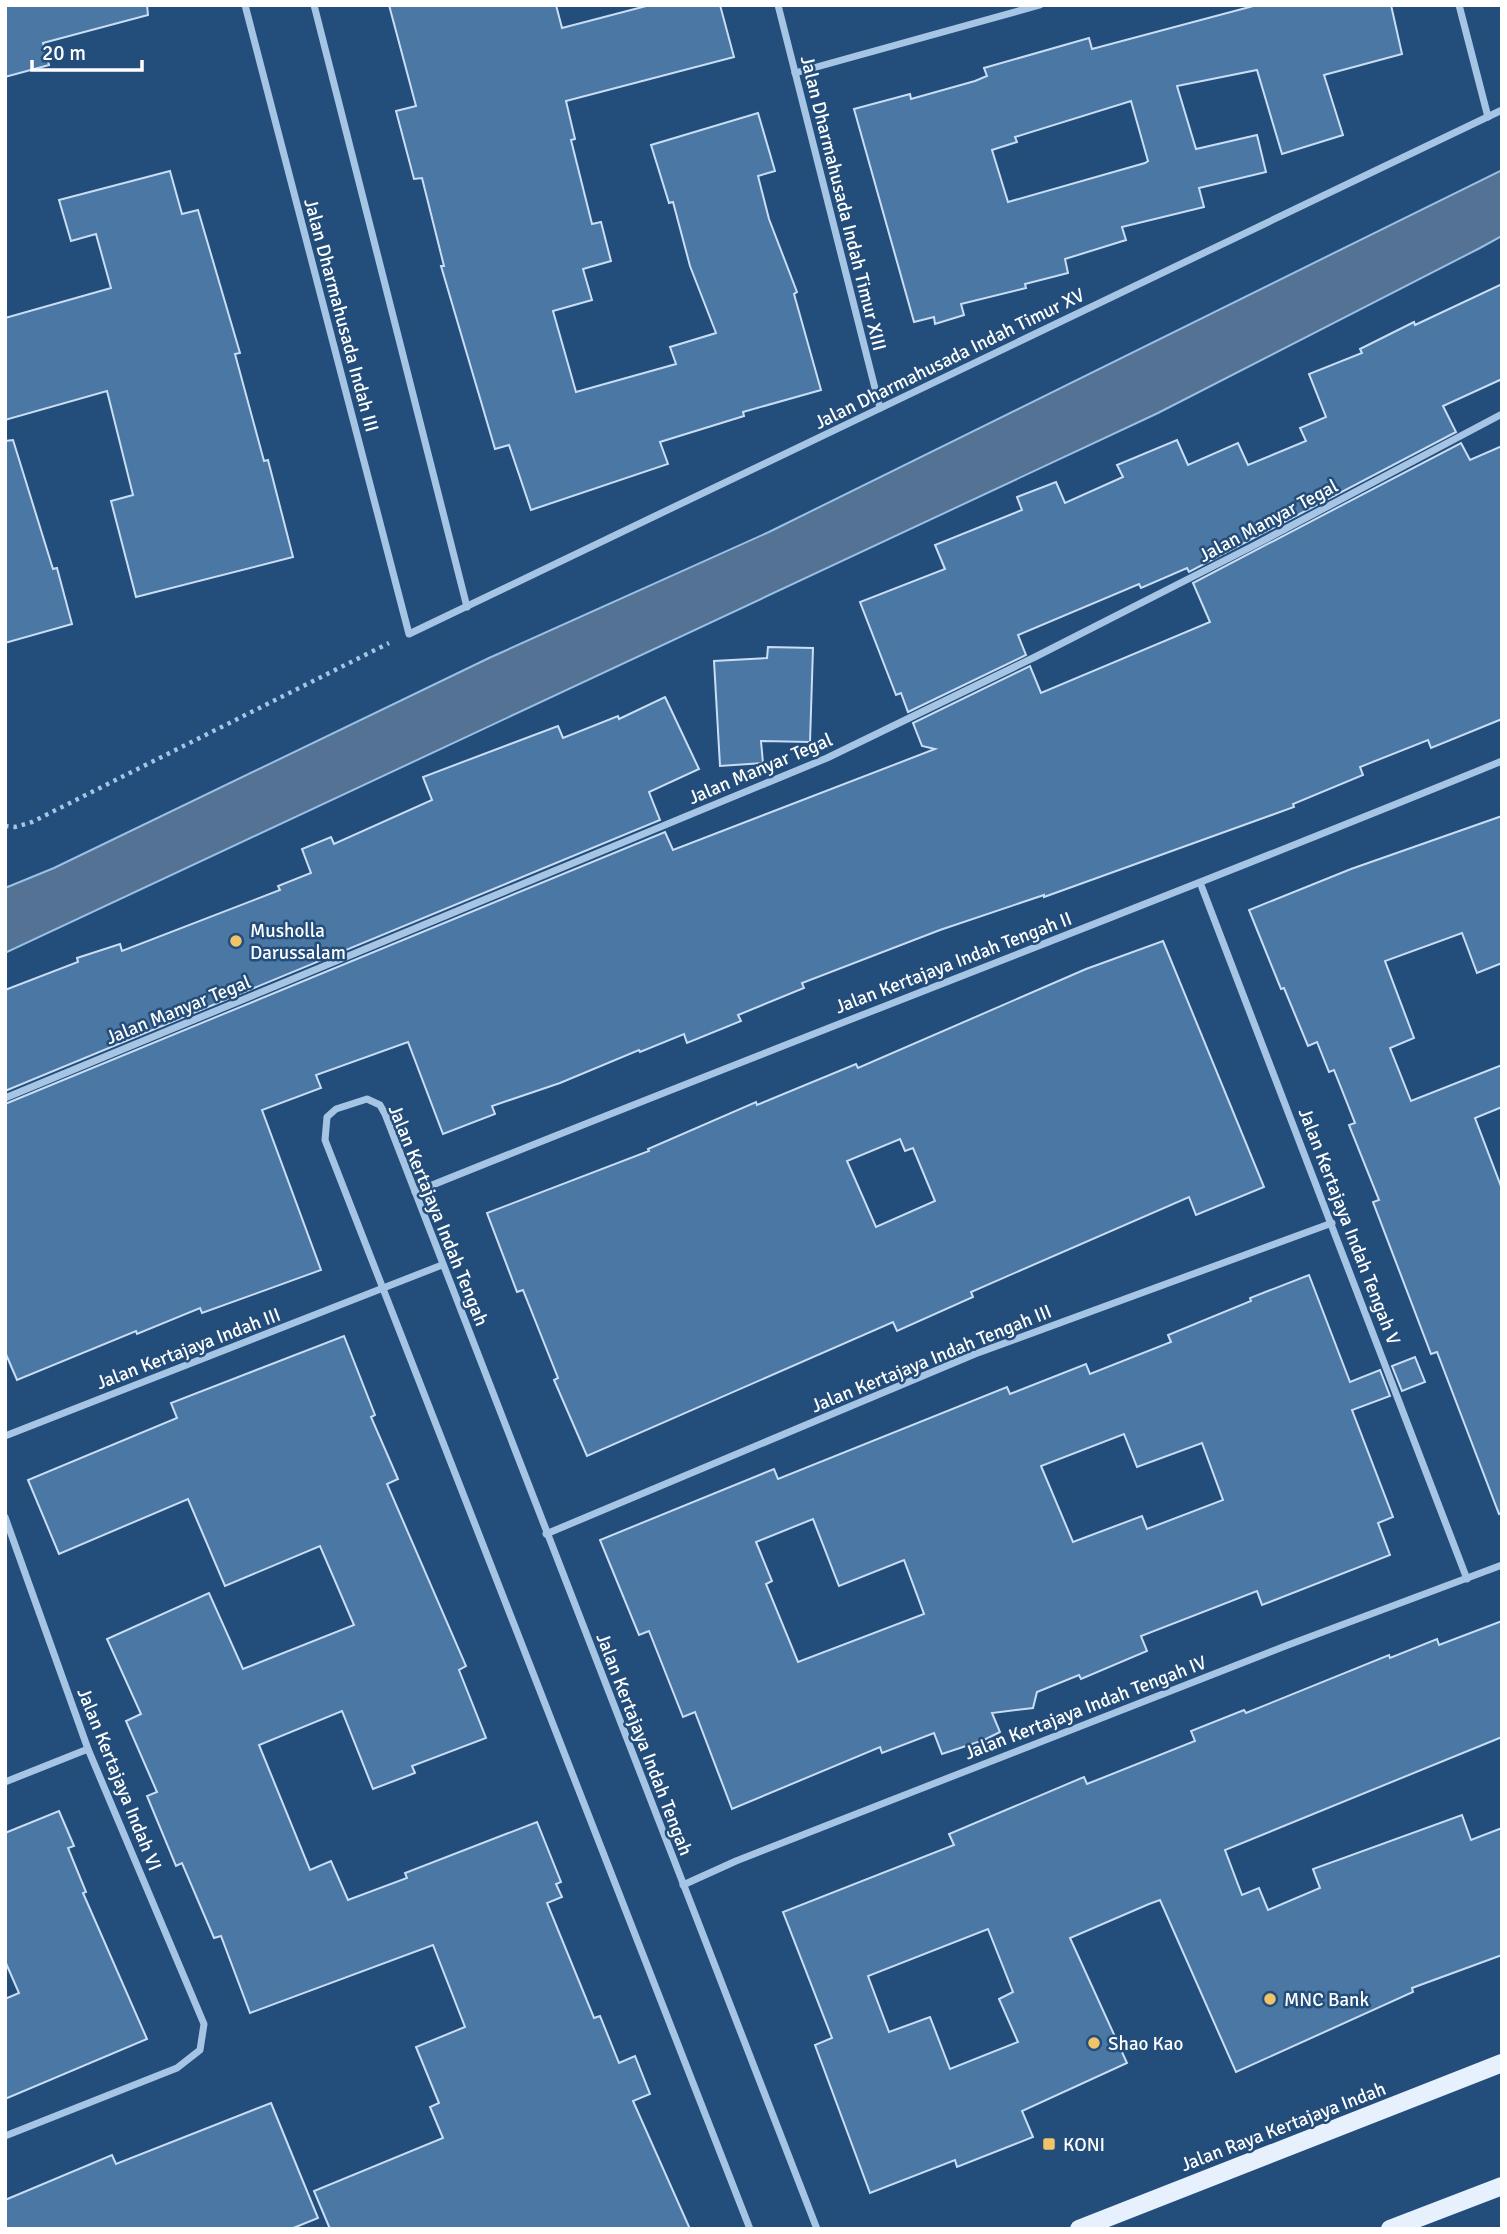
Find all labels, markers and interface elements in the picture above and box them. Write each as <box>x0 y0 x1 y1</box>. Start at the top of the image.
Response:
scale bar <box>32 28 142 72</box>
text: 20 m <box>42 40 86 66</box>
street label: Jalan Dharmahusada Indah Timur XIII <box>795 53 891 353</box>
street label: Jalan Dharmahusada Indah III <box>298 196 384 435</box>
street label: Jalan Dharmahusada Indah Timur XV <box>811 283 1088 435</box>
street label: Jalan Manyar Tegal <box>1195 474 1342 568</box>
street label: Jalan Manyar Tegal <box>685 728 836 810</box>
street label: Jalan Kertajaya Indah Tengah II <box>831 907 1075 1019</box>
place label: Musholla Darussalam <box>250 919 346 965</box>
marker: Musholla Darussalam <box>228 933 244 949</box>
street label: Jalan Manyar Tegal <box>102 970 254 1050</box>
street label: Jalan Kertajaya Indah Tengah <box>383 1101 494 1330</box>
street label: Jalan Kertajaya Indah Tengah V <box>1293 1105 1405 1348</box>
street label: Jalan Kertajaya Indah Tengah III <box>807 1300 1055 1418</box>
street label: Jalan Kertajaya Indah III <box>93 1303 284 1395</box>
street label: Jalan Kertajaya Indah Tengah <box>590 1630 698 1859</box>
street label: Jalan Kertajaya Indah Tengah IV <box>961 1651 1210 1765</box>
street label: Jalan Kertajaya Indah VI <box>71 1684 167 1874</box>
place label: MNC Bank <box>1284 1988 1369 2012</box>
marker: MNC Bank <box>1262 1991 1278 2007</box>
place label: Shao Kao <box>1108 2032 1183 2056</box>
marker: Shao Kao <box>1086 2035 1102 2051</box>
street label: Jalan Raya Kertajaya Indah <box>1177 2077 1389 2177</box>
place label: KONI <box>1063 2133 1105 2157</box>
marker: KONI <box>1041 2136 1057 2152</box>

